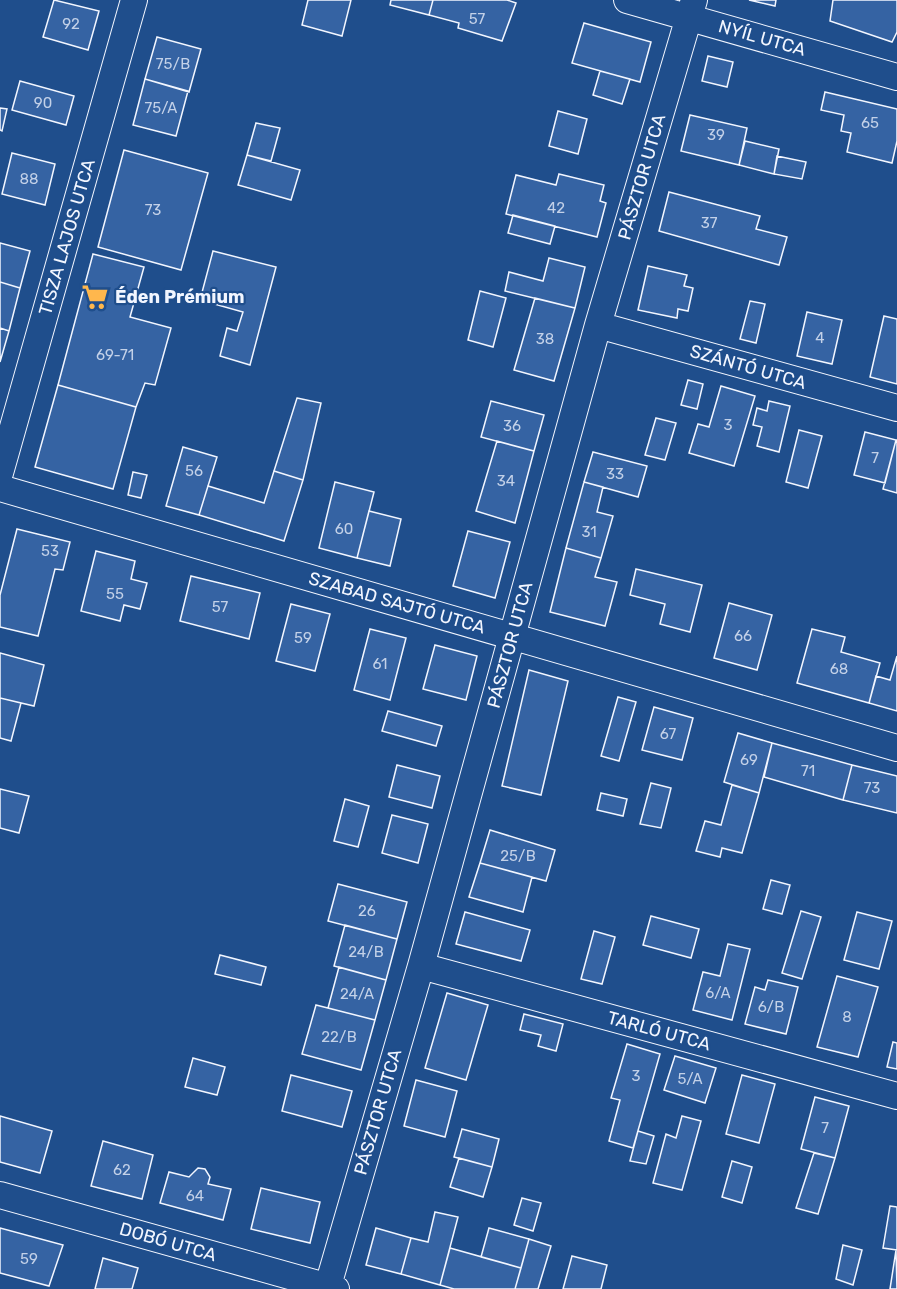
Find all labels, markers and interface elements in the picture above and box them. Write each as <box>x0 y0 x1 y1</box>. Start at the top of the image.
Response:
house number: 57 <box>469 10 486 28</box>
house number: 92 <box>62 15 80 33</box>
street label: NYÍL UTCA <box>716 15 808 61</box>
house number: 75/B <box>156 55 190 73</box>
house number: 90 <box>34 94 52 112</box>
house number: 75/A <box>145 99 177 117</box>
street label: PÁSZTOR UTCA <box>614 112 670 242</box>
house number: 65 <box>861 114 879 132</box>
house number: 39 <box>707 126 725 144</box>
street label: TISZA LAJOS UTCA <box>34 156 100 318</box>
house number: 88 <box>19 170 39 188</box>
house number: 42 <box>547 199 565 217</box>
house number: 73 <box>145 201 161 219</box>
house number: 37 <box>701 214 718 232</box>
supermarket icon: Éden Prémium <box>80 282 110 312</box>
place label: Éden Prémium <box>115 286 245 308</box>
house number: 4 <box>815 329 825 347</box>
house number: 38 <box>536 330 554 348</box>
street label: SZÁNTÓ UTCA <box>687 340 809 394</box>
house number: 69-71 <box>96 346 134 364</box>
house number: 3 <box>723 416 733 434</box>
house number: 36 <box>503 417 521 435</box>
house number: 7 <box>871 449 879 467</box>
house number: 56 <box>185 462 203 480</box>
house number: 33 <box>606 465 624 483</box>
house number: 34 <box>497 472 515 490</box>
house number: 60 <box>335 520 353 538</box>
house number: 31 <box>581 523 597 541</box>
house number: 53 <box>41 542 59 560</box>
street label: SZABAD SAJTÓ UTCA <box>306 567 488 639</box>
street label: PÁSZTOR UTCA <box>483 579 537 711</box>
house number: 55 <box>106 585 124 603</box>
house number: 57 <box>212 598 229 616</box>
house number: 66 <box>734 627 752 645</box>
house number: 59 <box>294 629 312 647</box>
house number: 61 <box>372 655 388 673</box>
house number: 68 <box>830 660 848 678</box>
house number: 67 <box>660 725 676 743</box>
house number: 69 <box>740 751 758 769</box>
house number: 71 <box>801 762 815 780</box>
house number: 73 <box>864 779 880 797</box>
house number: 25/B <box>500 847 536 865</box>
house number: 26 <box>358 902 376 920</box>
house number: 24/B <box>348 943 384 961</box>
house number: 6/A <box>705 984 731 1002</box>
house number: 24/A <box>340 985 374 1003</box>
house number: 6/B <box>758 998 784 1016</box>
street label: TARLÓ UTCA <box>605 1007 713 1055</box>
house number: 8 <box>842 1008 852 1026</box>
house number: 22/B <box>321 1028 357 1046</box>
street label: PÁSZTOR UTCA <box>350 1047 406 1177</box>
house number: 3 <box>631 1067 641 1085</box>
house number: 5/A <box>677 1070 703 1088</box>
house number: 7 <box>821 1119 829 1137</box>
house number: 62 <box>113 1161 131 1179</box>
house number: 64 <box>186 1187 204 1205</box>
street label: DOBÓ UTCA <box>117 1218 219 1266</box>
house number: 59 <box>20 1250 38 1268</box>

